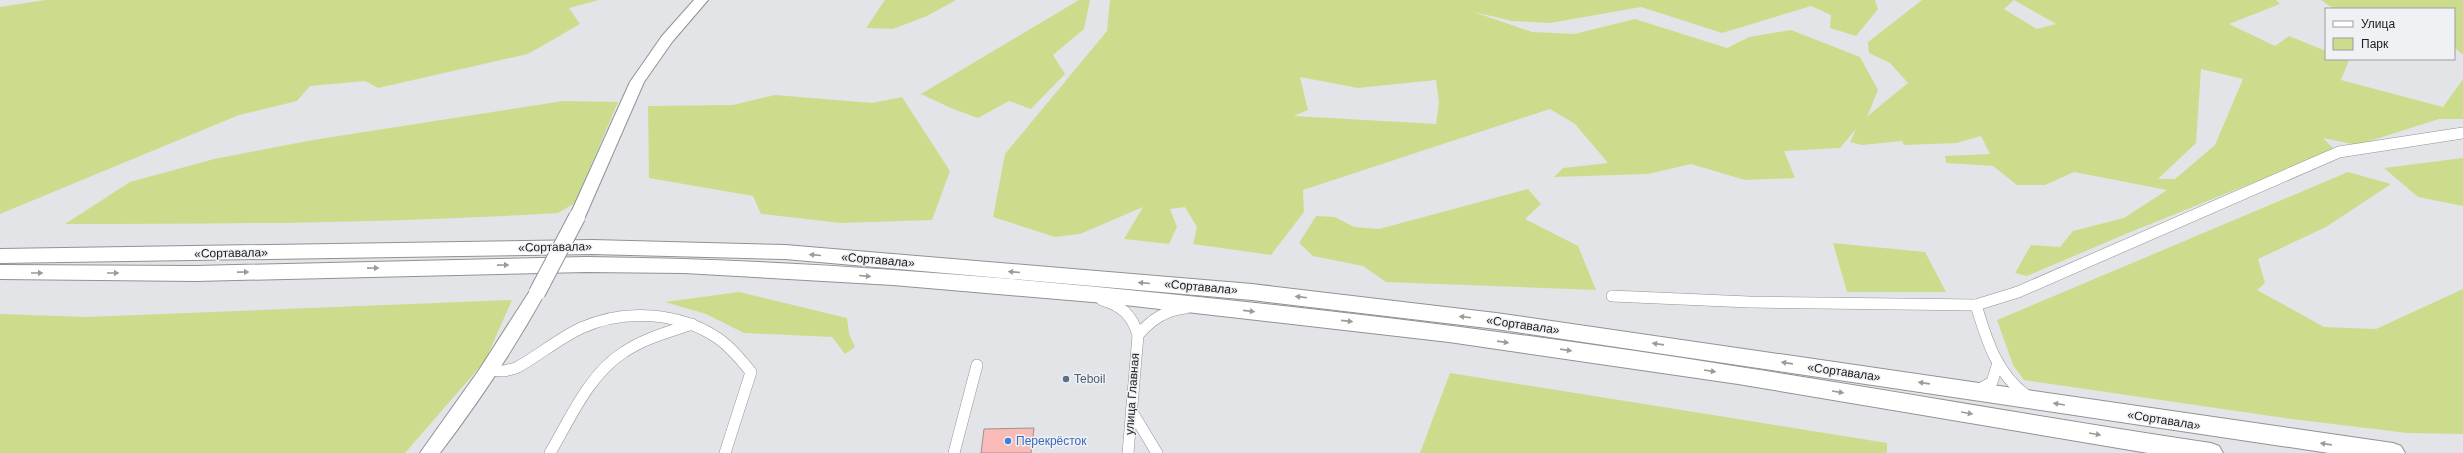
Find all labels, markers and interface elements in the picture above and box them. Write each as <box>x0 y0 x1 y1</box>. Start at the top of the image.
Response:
legend <box>2325 8 2455 60</box>
text: Улица <box>2361 17 2395 31</box>
text: Парк <box>2361 37 2389 51</box>
street label: «Сортавала» <box>518 239 592 255</box>
street label: «Сортавала» <box>194 245 268 261</box>
street label: «Сортавала» <box>841 250 916 270</box>
one-way arrow <box>809 251 821 258</box>
one-way arrow <box>497 262 509 269</box>
one-way arrow <box>367 265 379 272</box>
one-way arrow <box>237 268 249 275</box>
one-way arrow <box>1008 268 1020 275</box>
one-way arrow <box>31 270 44 276</box>
one-way arrow <box>107 270 120 276</box>
one-way arrow <box>859 273 871 279</box>
street label: «Сортавала» <box>1164 277 1239 297</box>
one-way arrow <box>1138 279 1150 286</box>
one-way arrow <box>1295 294 1307 301</box>
one-way arrow <box>1243 308 1255 314</box>
street label: «Сортавала» <box>1486 313 1561 337</box>
one-way arrow <box>1459 314 1471 320</box>
one-way arrow <box>1341 317 1353 324</box>
one-way arrow <box>1497 339 1509 345</box>
one-way arrow <box>1652 341 1664 347</box>
one-way arrow <box>1559 347 1572 353</box>
street label: улица Главная <box>1122 353 1142 435</box>
one-way arrow <box>1781 360 1793 366</box>
street label: «Сортавала» <box>1807 360 1882 384</box>
one-way arrow <box>1704 368 1716 374</box>
place label: Teboil <box>1074 372 1105 386</box>
marker: Teboil <box>1061 374 1071 384</box>
one-way arrow <box>1917 380 1930 386</box>
one-way arrow <box>1832 389 1845 395</box>
one-way arrow <box>2053 401 2065 407</box>
street label: «Сортавала» <box>2126 407 2202 433</box>
one-way arrow <box>1961 410 1973 416</box>
one-way arrow <box>2089 431 2101 437</box>
place label: Перекрёсток <box>1016 434 1087 448</box>
marker: Перекрёсток <box>1003 436 1013 446</box>
one-way arrow <box>2320 441 2332 447</box>

